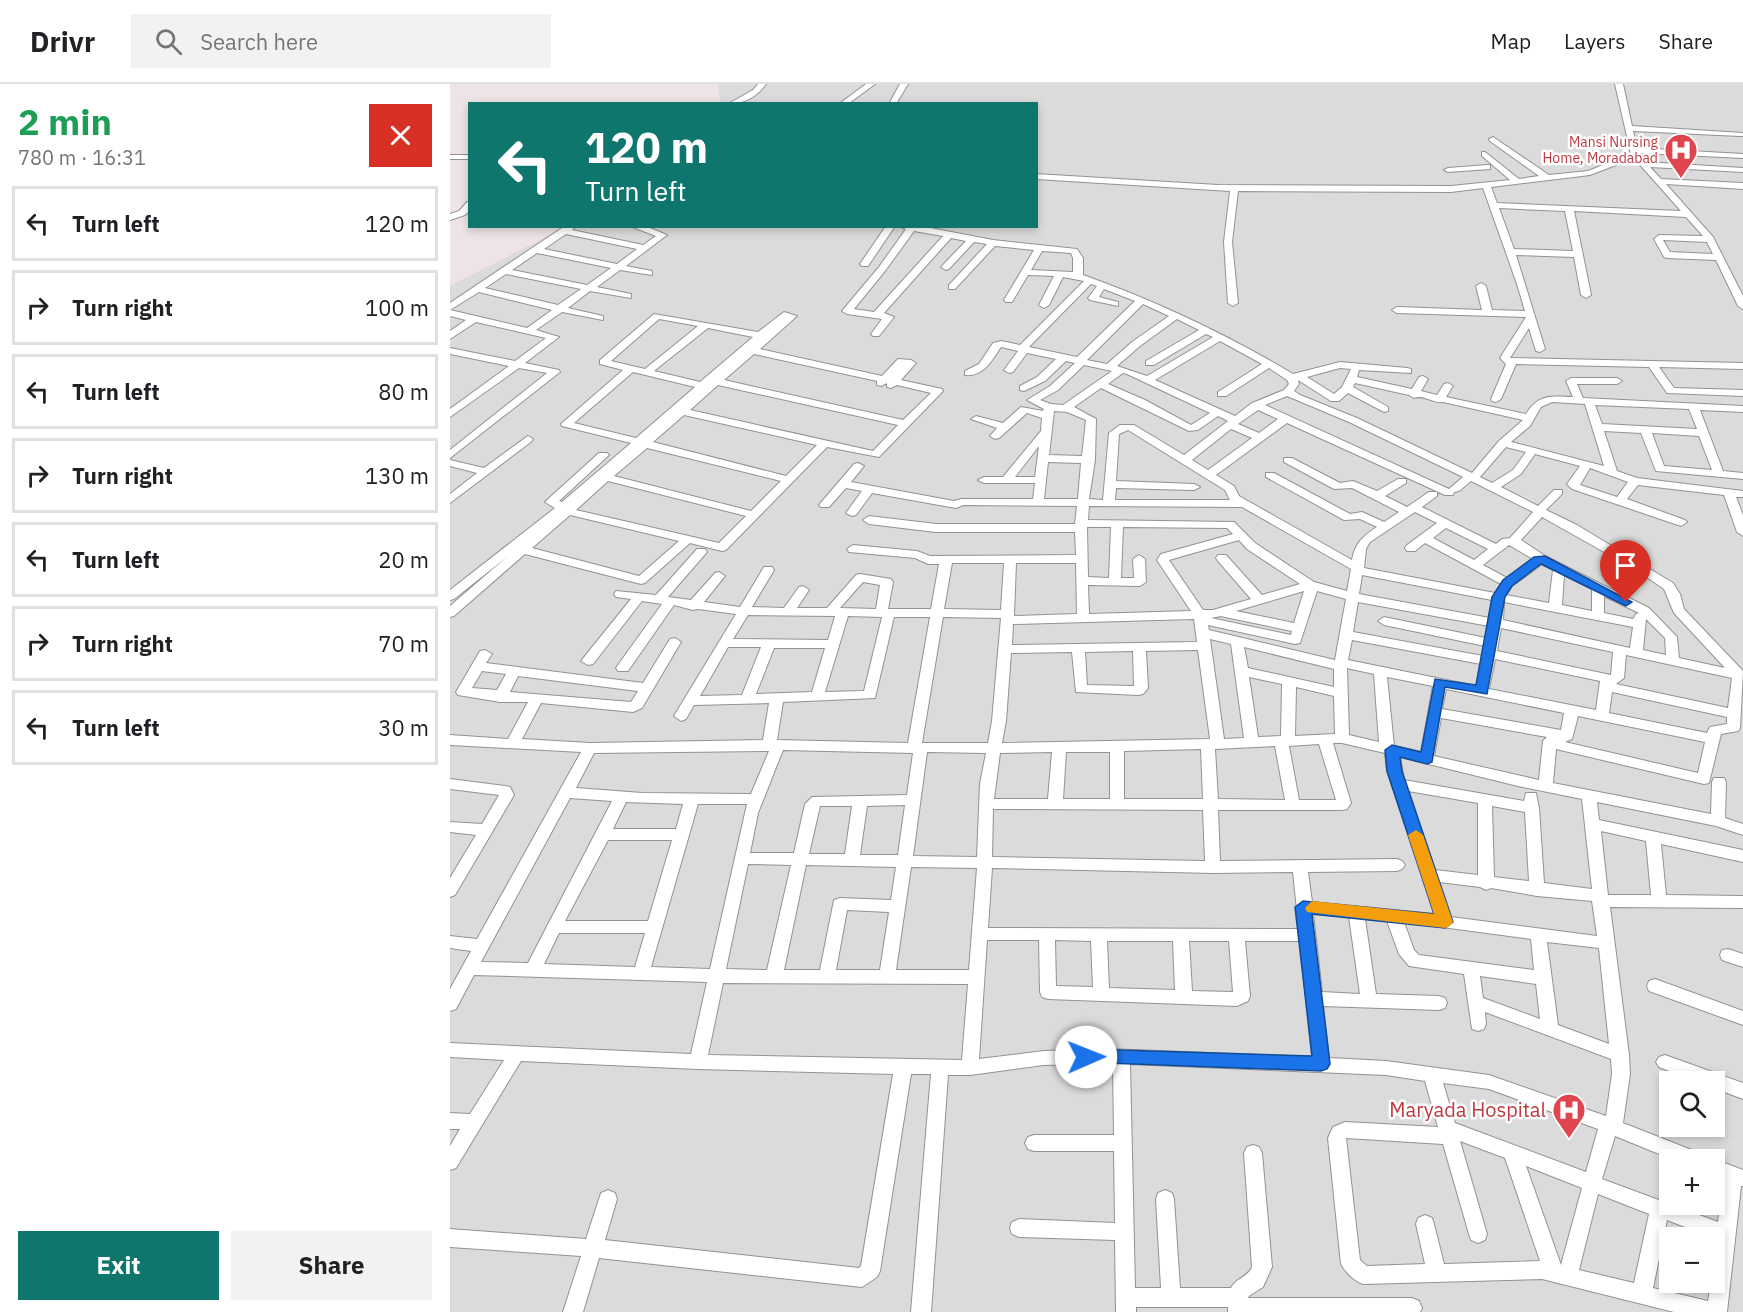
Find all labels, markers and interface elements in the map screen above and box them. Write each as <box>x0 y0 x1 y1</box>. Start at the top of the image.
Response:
search box <box>131 14 551 68</box>
text: Drivr <box>30 23 95 60</box>
icon: search <box>152 25 185 58</box>
text: Search here <box>200 27 318 56</box>
text: Map <box>1491 27 1531 55</box>
text: Layers <box>1564 27 1626 55</box>
text: Share <box>1659 27 1713 55</box>
text: 2 min <box>18 98 112 145</box>
button: close <box>369 104 432 167</box>
text: 120 m <box>585 120 708 175</box>
icon: left <box>486 126 564 204</box>
hospital icon: Mansi Nursing Home, Moradabad <box>1663 132 1699 179</box>
place label: Mansi Nursing Home, Moradabad <box>1542 133 1659 167</box>
text: 780 m · 16:31 <box>18 144 146 171</box>
text: Turn left <box>585 173 686 208</box>
icon: left <box>21 207 54 240</box>
text: Turn left <box>72 209 160 238</box>
text: 120 m <box>365 209 429 238</box>
icon: right <box>21 291 54 324</box>
text: Turn right <box>72 293 173 322</box>
text: 100 m <box>365 293 429 322</box>
icon: left <box>21 375 54 408</box>
text: Turn left <box>72 377 160 406</box>
text: 80 m <box>378 377 429 406</box>
icon: right <box>21 459 54 492</box>
text: Turn right <box>72 461 173 490</box>
text: 130 m <box>365 461 429 490</box>
pin <box>1600 540 1651 602</box>
icon: left <box>21 543 54 576</box>
text: Turn left <box>72 545 160 574</box>
text: 20 m <box>378 545 429 574</box>
icon: arrive <box>1609 549 1642 582</box>
icon: right <box>21 627 54 660</box>
text: Turn right <box>72 629 173 658</box>
text: 70 m <box>378 629 429 658</box>
icon: left <box>21 711 54 744</box>
text: Turn left <box>72 713 160 742</box>
text: 30 m <box>378 713 429 742</box>
position arrow <box>1054 1025 1118 1089</box>
map controls <box>1659 1071 1725 1293</box>
button: search <box>1659 1071 1725 1137</box>
hospital icon: Maryada Hospital <box>1551 1092 1587 1139</box>
place label: Maryada Hospital <box>1389 1096 1546 1123</box>
button: + <box>1659 1149 1725 1215</box>
button: − <box>1659 1227 1725 1293</box>
button: Exit <box>18 1231 219 1300</box>
button: Share <box>231 1231 432 1300</box>

